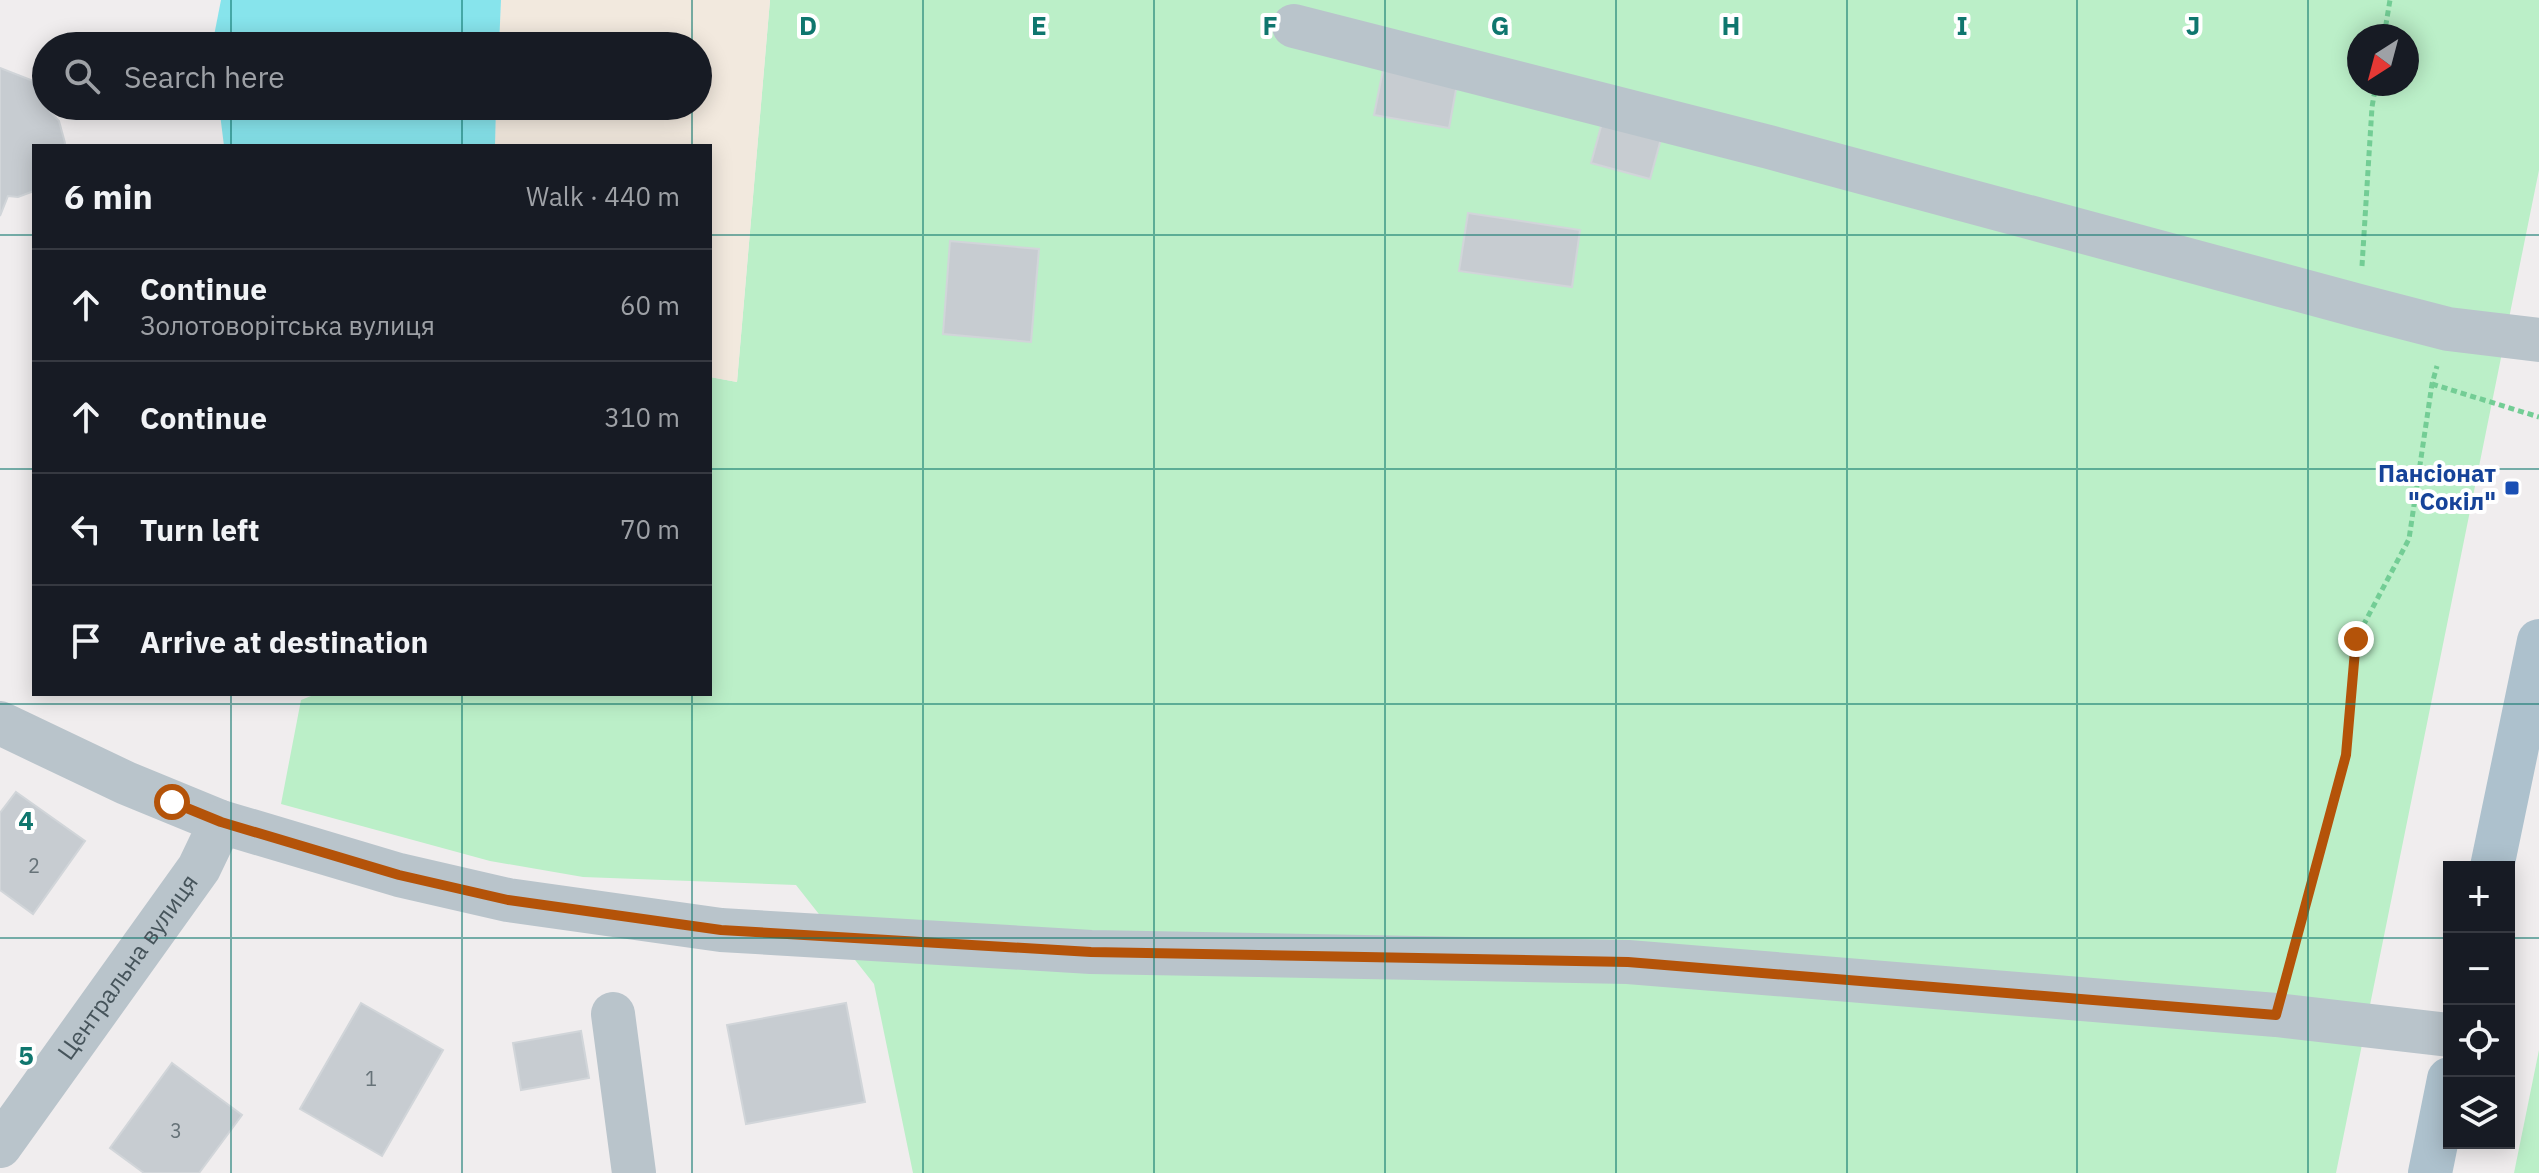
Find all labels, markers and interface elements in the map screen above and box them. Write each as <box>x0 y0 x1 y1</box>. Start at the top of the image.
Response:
text: D <box>799 8 817 42</box>
text: E <box>1031 8 1047 42</box>
text: F <box>1262 8 1278 42</box>
text: G <box>1491 8 1509 42</box>
text: H <box>1722 8 1740 42</box>
text: I <box>1956 8 1968 42</box>
text: J <box>2186 8 2200 42</box>
north arrow <box>2347 24 2419 96</box>
search box <box>32 32 712 120</box>
icon: search <box>60 54 104 98</box>
text: Search here <box>124 57 285 96</box>
text: 6 min <box>64 174 153 218</box>
text: Walk · 440 m <box>526 179 680 213</box>
text: Continue <box>140 269 267 308</box>
icon: ahead <box>64 283 108 327</box>
text: 60 m <box>620 288 680 322</box>
text: Золотоворітська вулиця <box>140 308 435 342</box>
icon: ahead <box>64 395 108 439</box>
text: Continue <box>140 398 267 437</box>
text: 310 m <box>604 400 680 434</box>
place label: Пансіонат "Сокіл" <box>2378 457 2496 517</box>
marker: Пансіонат "Сокіл" <box>2503 479 2521 497</box>
icon: left <box>64 507 108 551</box>
text: Turn left <box>140 510 259 549</box>
text: 70 m <box>620 512 680 546</box>
icon: arrive <box>64 619 108 663</box>
route end <box>2338 621 2374 657</box>
text: Arrive at destination <box>140 622 428 661</box>
route start <box>154 784 190 820</box>
text: 4 <box>18 803 34 837</box>
house number: 2 <box>28 852 40 879</box>
map controls <box>2443 861 2515 1149</box>
button: + <box>2443 861 2515 933</box>
street label: Центральна вулиця <box>50 867 205 1066</box>
button: − <box>2443 933 2515 1005</box>
button: locate <box>2443 1005 2515 1077</box>
text: 5 <box>18 1038 34 1072</box>
house number: 1 <box>365 1065 377 1092</box>
button: layers <box>2443 1077 2515 1149</box>
house number: 3 <box>170 1117 182 1144</box>

